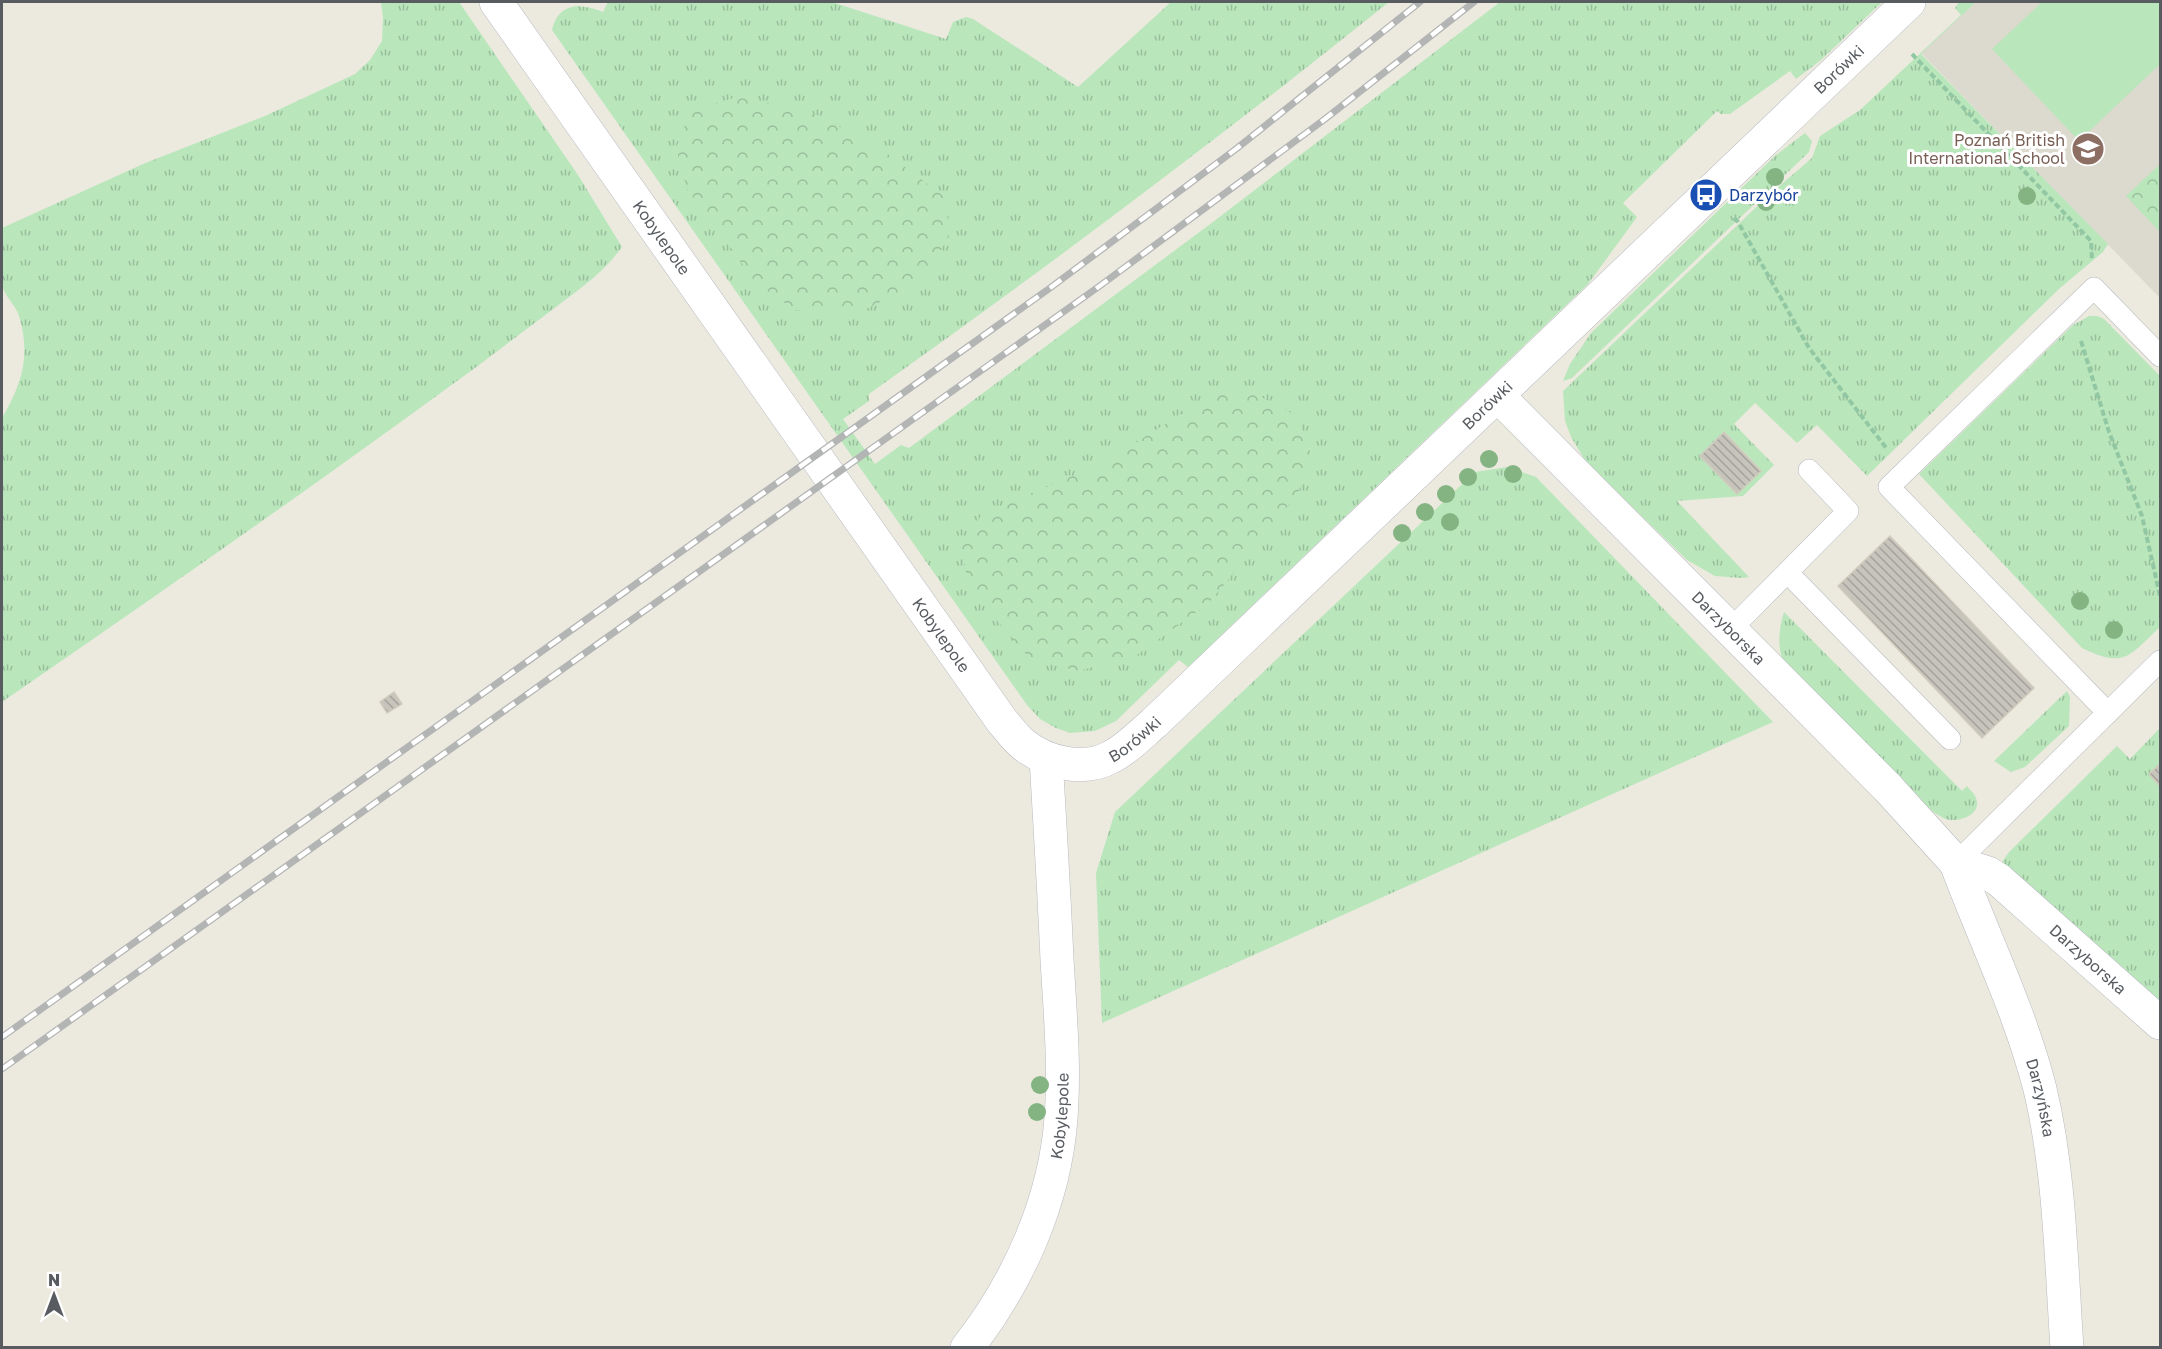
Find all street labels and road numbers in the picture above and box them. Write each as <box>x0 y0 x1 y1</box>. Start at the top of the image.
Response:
street label: Borówki <box>1809 40 1868 98</box>
street label: Kobylepole <box>629 196 695 279</box>
street label: Borówki <box>1458 376 1517 434</box>
street label: Darzyborska <box>1688 587 1770 669</box>
street label: Kobylepole <box>908 594 975 676</box>
street label: Borówki <box>1105 712 1165 767</box>
street label: Darzyborska <box>2046 920 2131 999</box>
street label: Darzyńska <box>2022 1056 2059 1139</box>
street label: Kobylepole <box>1046 1073 1072 1161</box>

